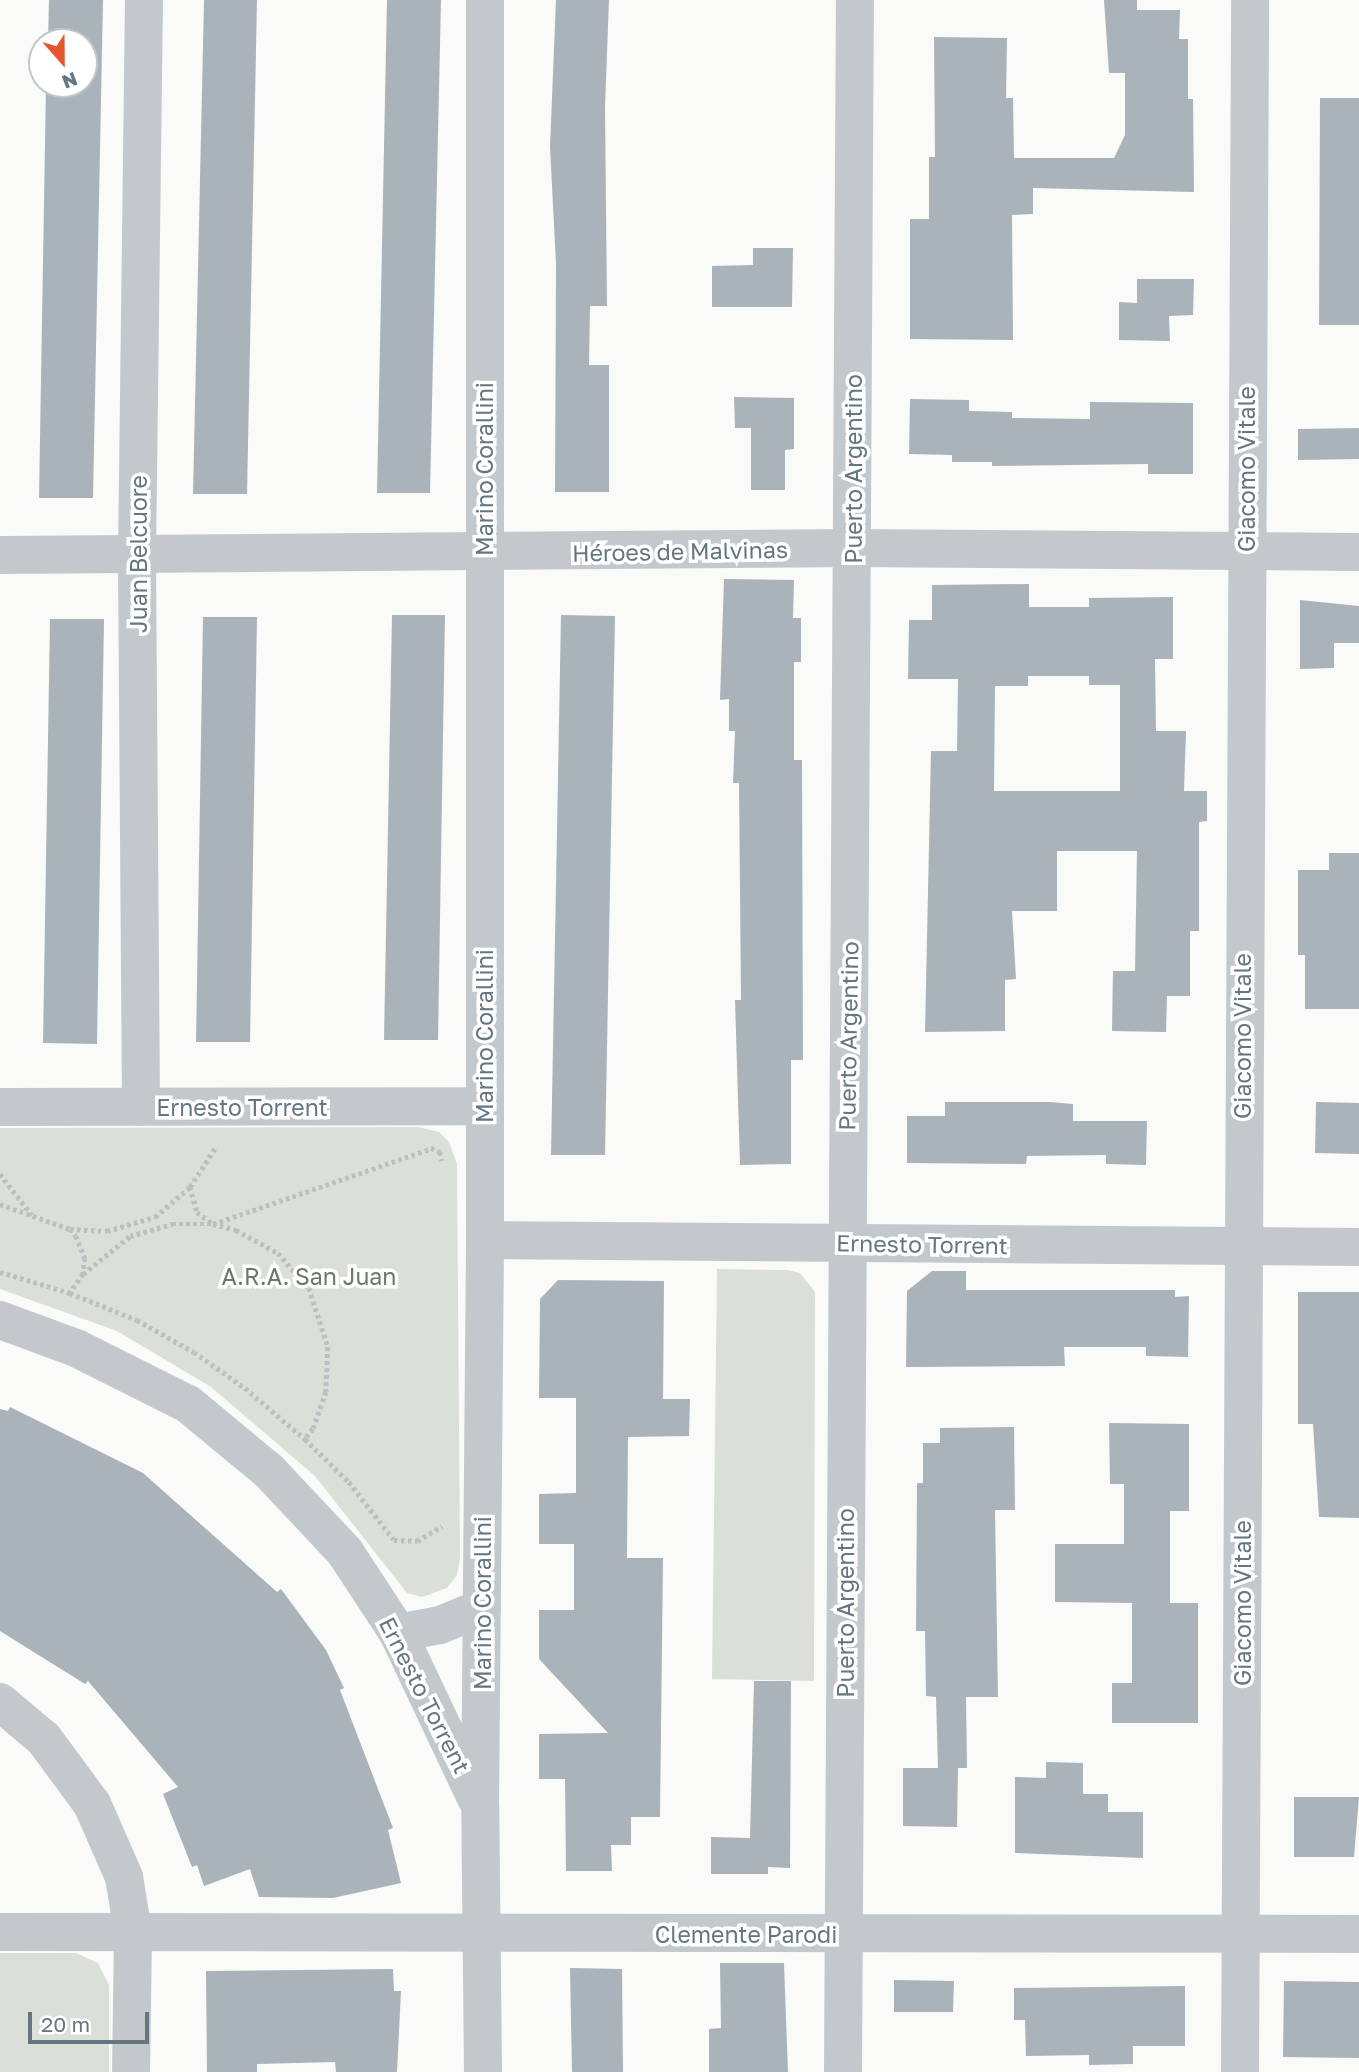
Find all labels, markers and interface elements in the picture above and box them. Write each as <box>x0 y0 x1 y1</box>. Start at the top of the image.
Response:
north arrow <box>28 28 98 98</box>
text: N <box>59 68 81 95</box>
street label: Puerto Argentino <box>839 374 867 564</box>
street label: Marino Corallini <box>470 382 498 556</box>
street label: Giacomo Vitale <box>1232 386 1260 552</box>
street label: Juan Belcuore <box>124 475 152 633</box>
street label: Héroes de Malvinas <box>572 535 788 567</box>
street label: Puerto Argentino <box>833 941 863 1131</box>
street label: Marino Corallini <box>470 949 498 1123</box>
street label: Giacomo Vitale <box>1228 953 1256 1119</box>
street label: Ernesto Torrent <box>156 1093 328 1121</box>
street label: Ernesto Torrent <box>836 1229 1008 1259</box>
park label: A.R.A. San Juan <box>221 1262 397 1290</box>
street label: Puerto Argentino <box>831 1508 859 1698</box>
street label: Marino Corallini <box>468 1516 496 1690</box>
street label: Giacomo Vitale <box>1228 1520 1256 1686</box>
street label: Ernesto Torrent <box>374 1612 476 1778</box>
street label: Clemente Parodi <box>655 1920 837 1948</box>
scale bar <box>32 1998 152 2042</box>
text: 20 m <box>41 2011 90 2037</box>

